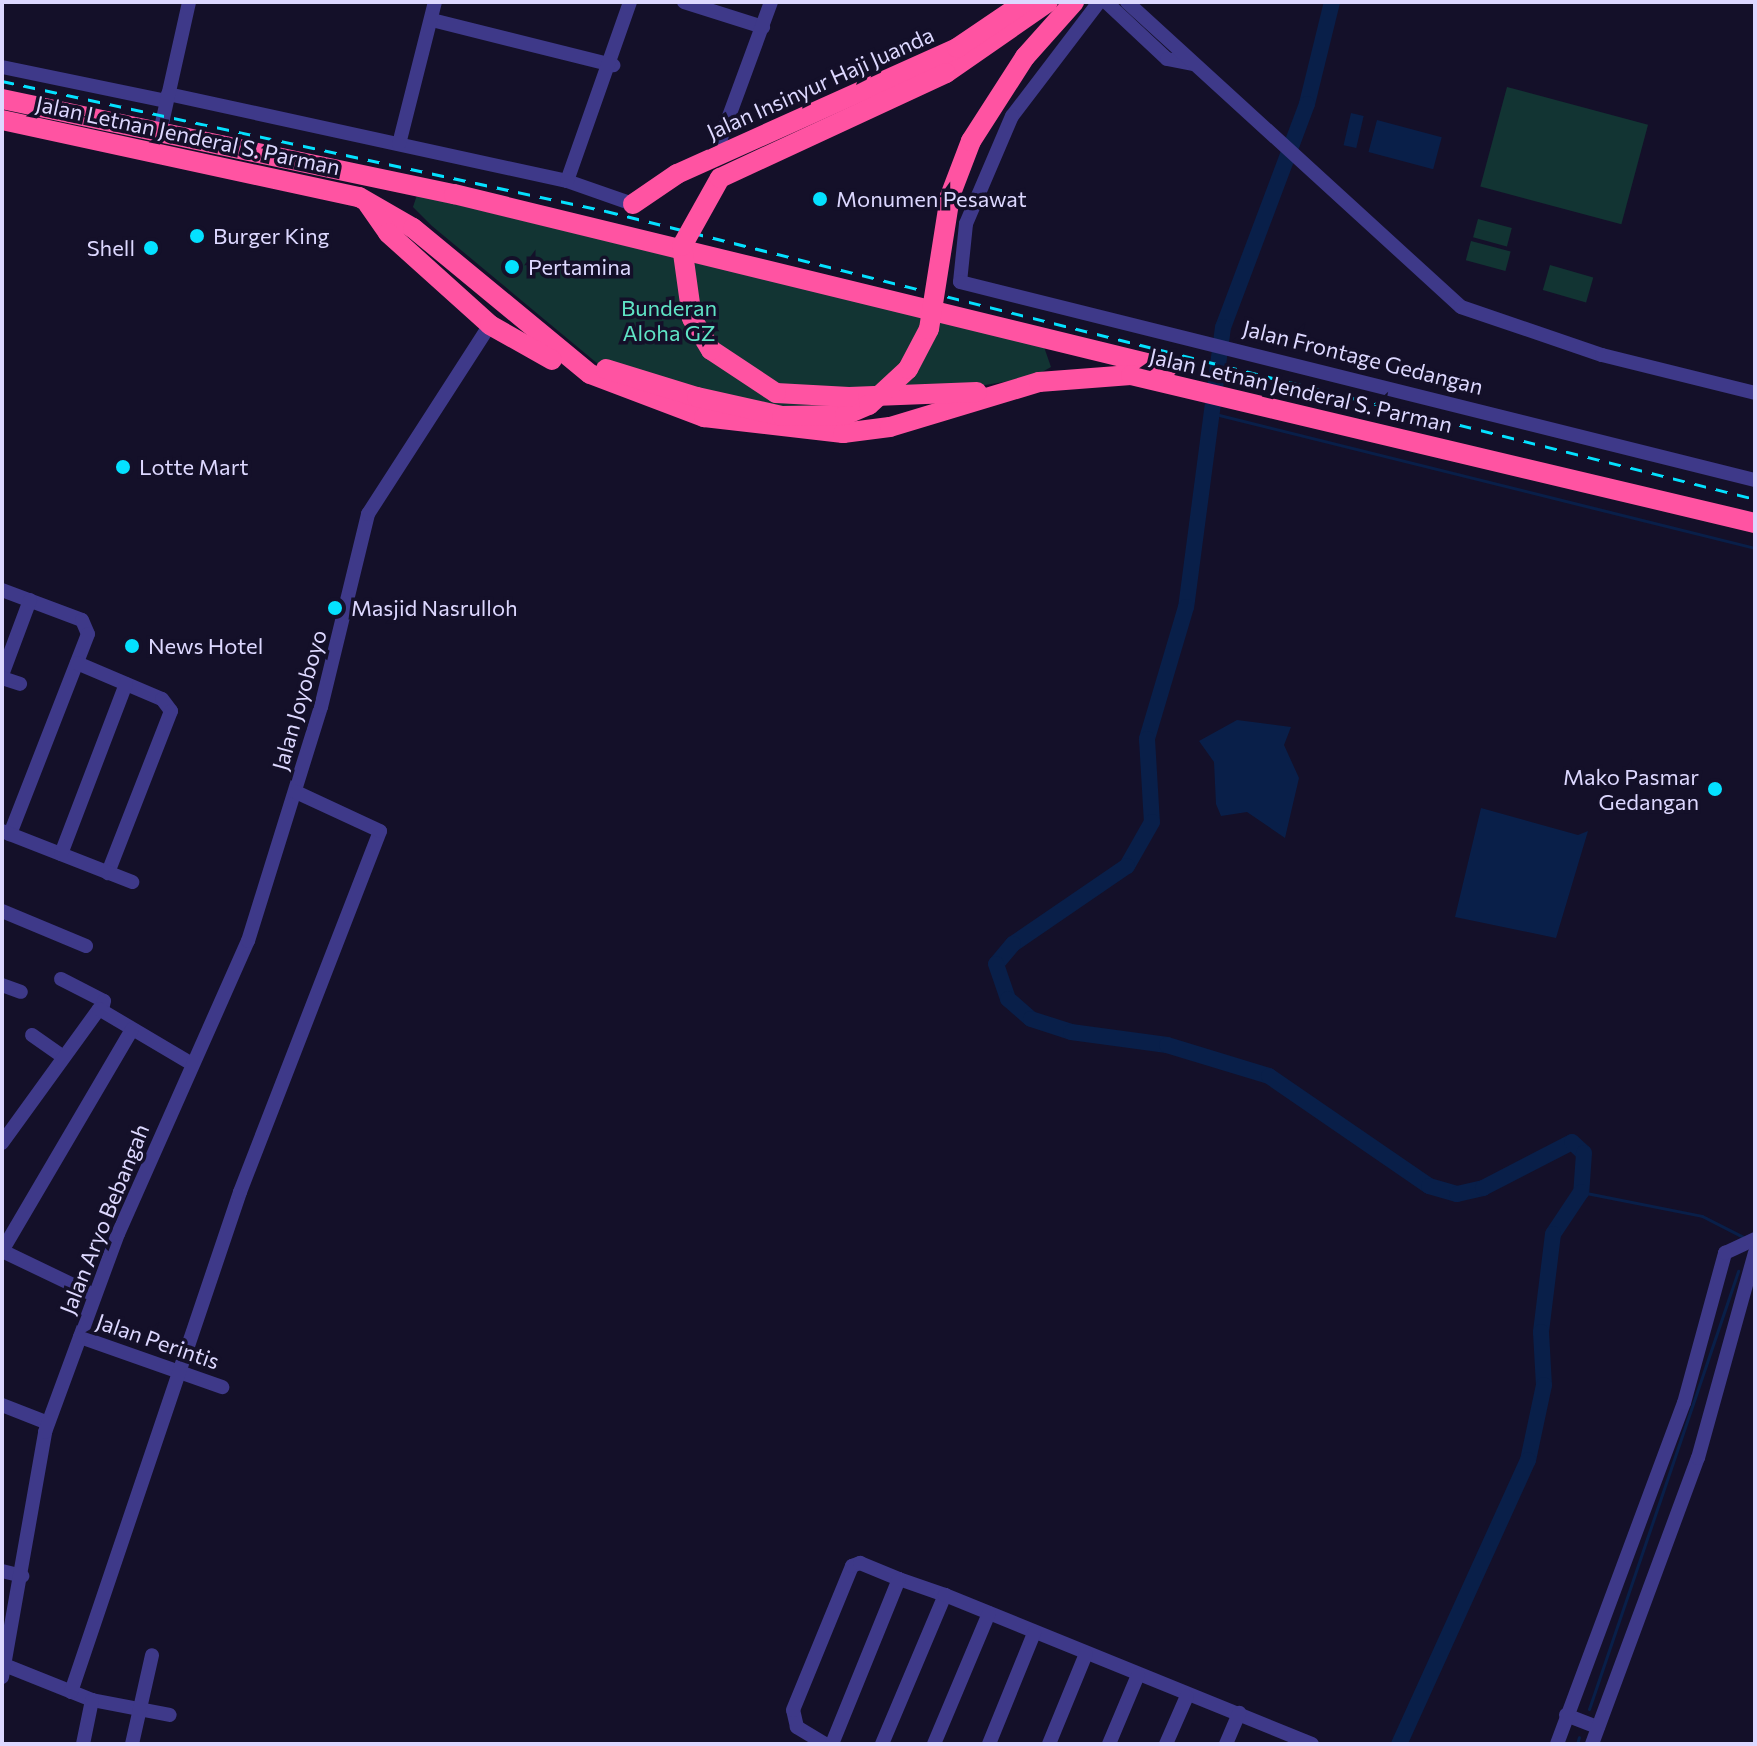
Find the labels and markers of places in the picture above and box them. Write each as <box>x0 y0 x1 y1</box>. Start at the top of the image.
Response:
place label: Monumen Pesawat <box>836 186 1027 212</box>
marker: Monumen Pesawat <box>811 190 829 208</box>
place label: Burger King <box>213 223 330 249</box>
marker: Burger King <box>188 227 206 245</box>
place label: Shell <box>87 235 135 261</box>
marker: Shell <box>142 239 160 257</box>
place label: Pertamina <box>528 254 631 280</box>
marker: Pertamina <box>503 258 521 276</box>
place label: Lotte Mart <box>139 454 248 480</box>
marker: Lotte Mart <box>114 458 132 476</box>
place label: Masjid Nasrulloh <box>351 595 518 621</box>
marker: Masjid Nasrulloh <box>326 599 344 617</box>
place label: News Hotel <box>148 633 263 659</box>
marker: News Hotel <box>123 637 141 655</box>
place label: Mako Pasmar Gedangan <box>1563 763 1699 814</box>
marker: Mako Pasmar Gedangan <box>1706 780 1724 798</box>

